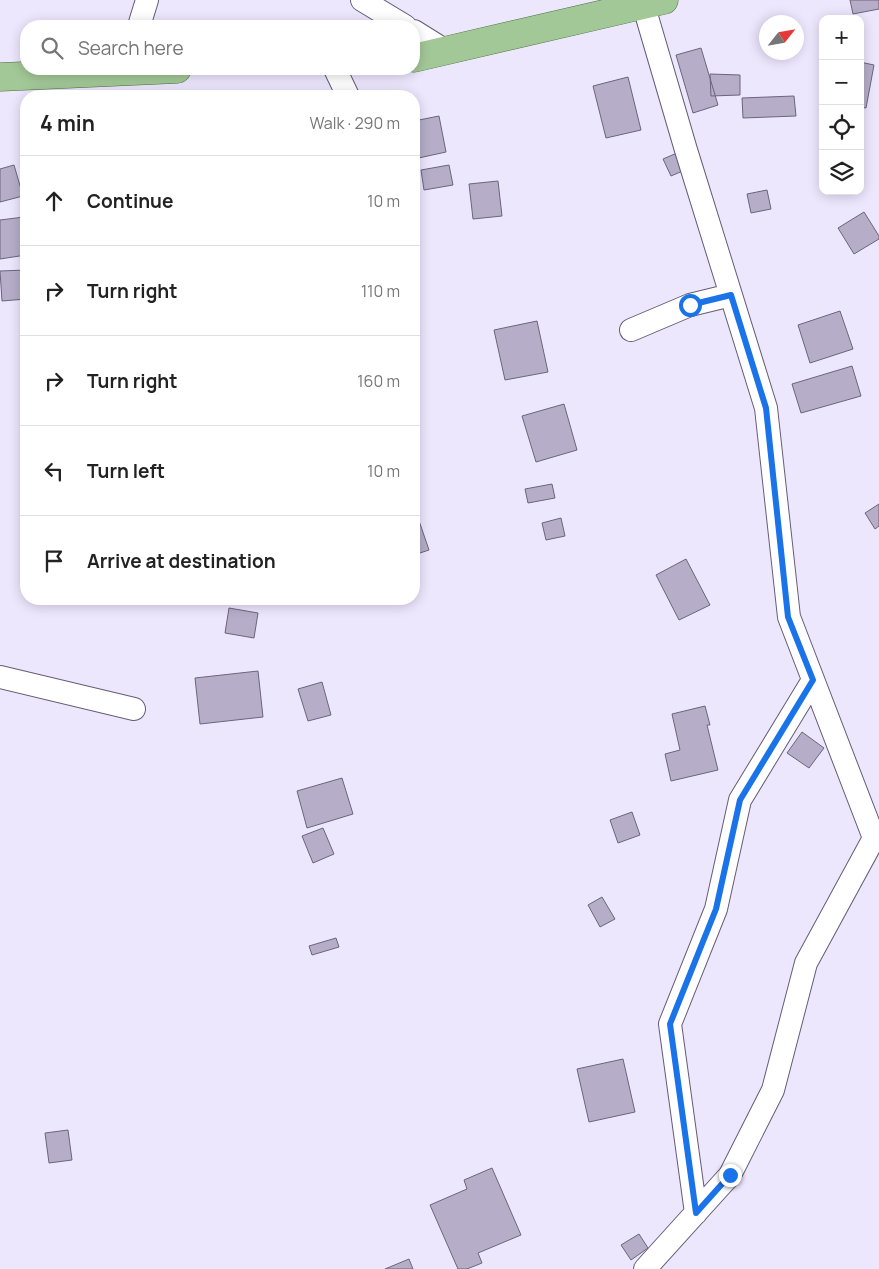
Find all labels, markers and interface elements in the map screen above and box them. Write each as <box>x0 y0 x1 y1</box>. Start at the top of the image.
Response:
north arrow <box>759 15 804 60</box>
map controls <box>819 15 864 195</box>
button: + <box>819 15 864 60</box>
search box <box>20 20 420 75</box>
icon: search <box>38 34 66 62</box>
text: Search here <box>78 35 184 61</box>
button: − <box>819 60 864 105</box>
button: locate <box>819 105 864 150</box>
text: 4 min <box>40 109 95 137</box>
text: Walk · 290 m <box>310 112 400 134</box>
button: layers <box>819 150 864 195</box>
icon: ahead <box>40 187 68 215</box>
text: Continue <box>87 188 173 214</box>
text: 10 m <box>367 190 400 212</box>
icon: right <box>40 277 68 305</box>
text: Turn right <box>87 278 177 304</box>
text: 110 m <box>361 280 400 302</box>
route start <box>679 294 702 317</box>
icon: right <box>40 367 68 395</box>
text: Turn right <box>87 368 177 394</box>
text: 160 m <box>357 370 400 392</box>
icon: left <box>40 457 68 485</box>
text: Turn left <box>87 458 165 484</box>
text: 10 m <box>367 460 400 482</box>
icon: arrive <box>40 547 68 575</box>
text: Arrive at destination <box>87 548 276 574</box>
route end <box>719 1164 742 1187</box>

